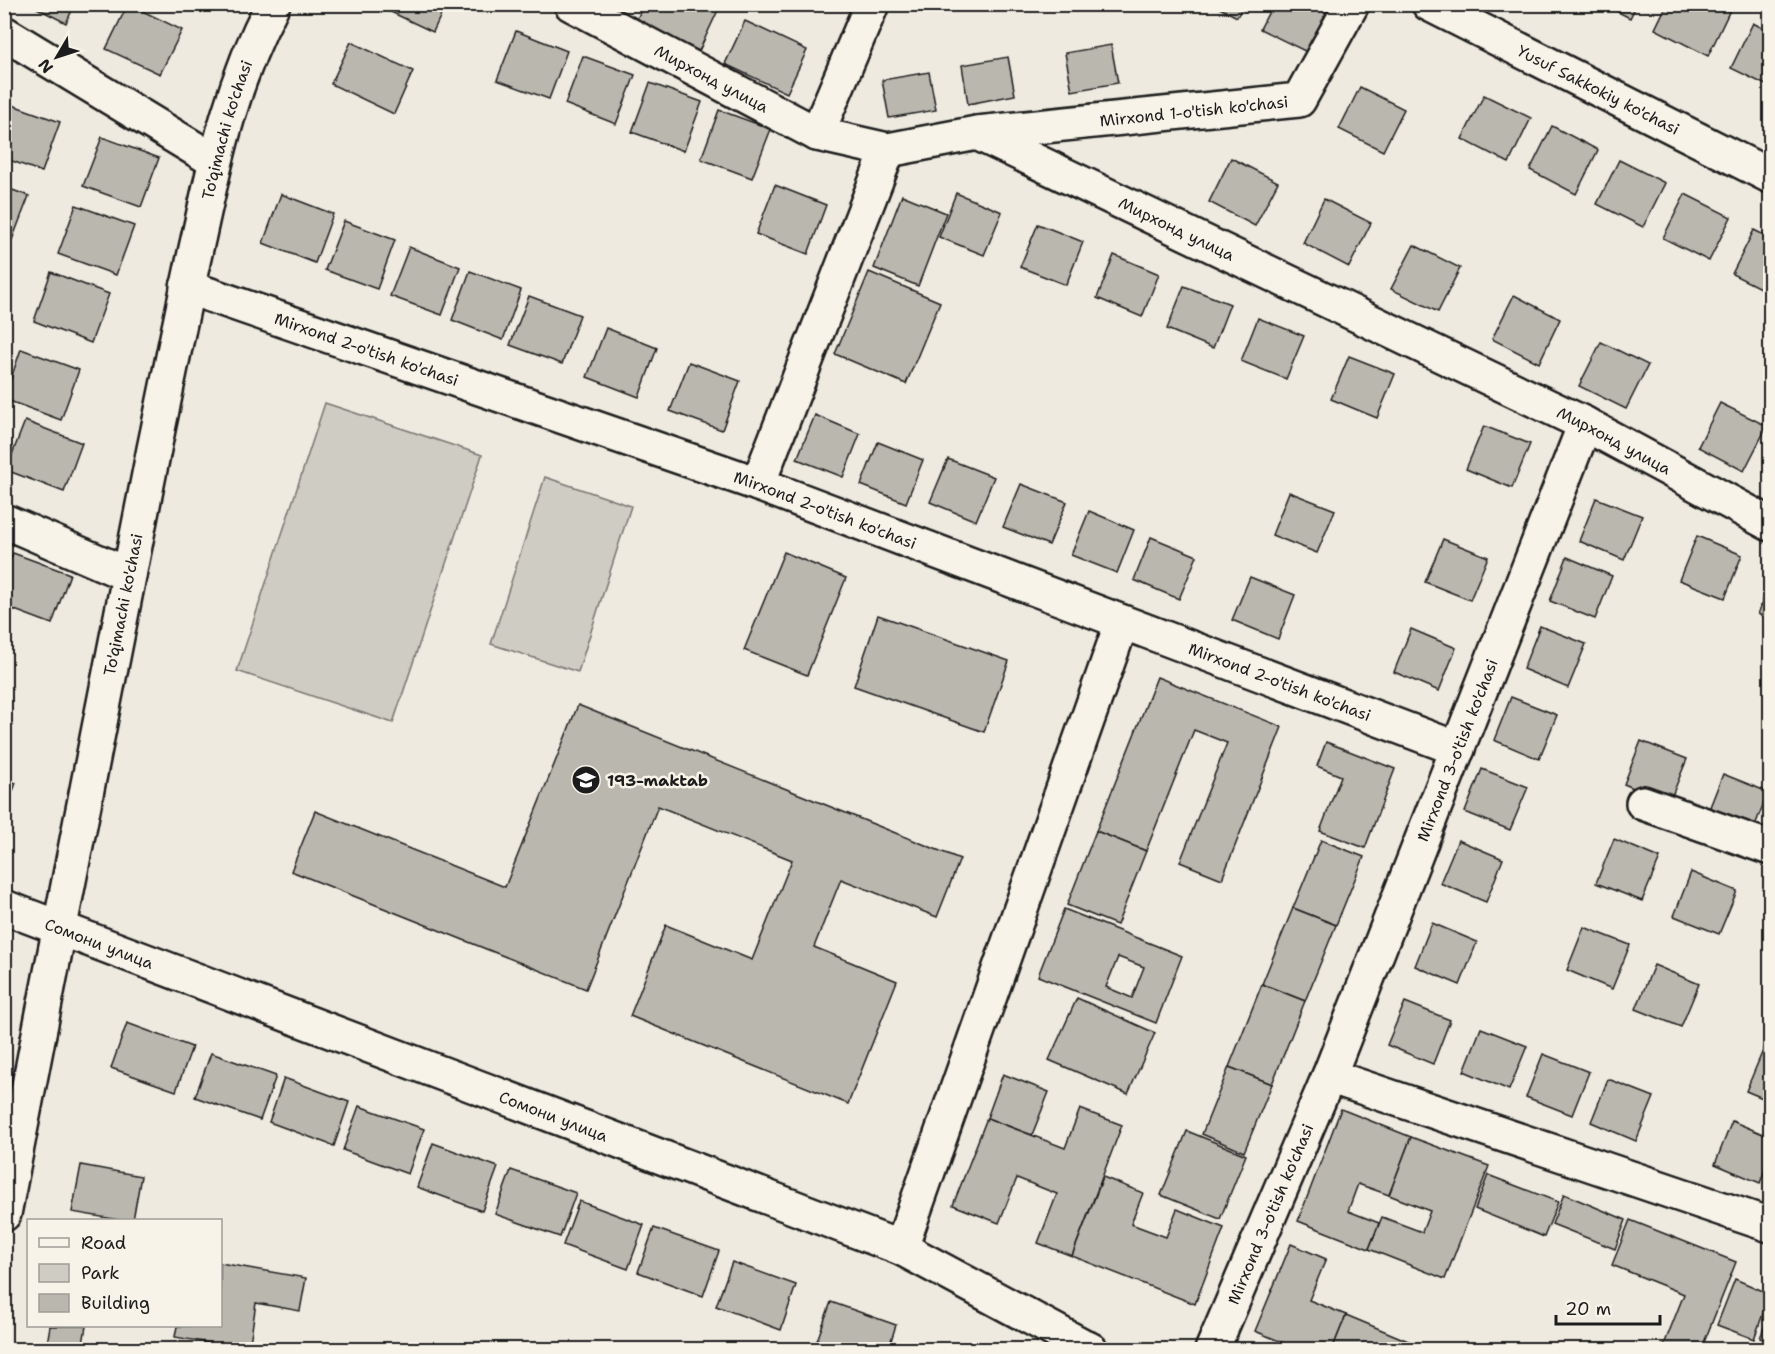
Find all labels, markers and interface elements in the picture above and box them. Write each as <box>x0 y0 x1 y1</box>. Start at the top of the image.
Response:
north arrow <box>27 27 87 87</box>
street label: Мирхонд улица <box>651 40 772 117</box>
street label: Yusuf Sakkokiy ko'chasi <box>1514 40 1683 139</box>
text: N <box>34 55 58 78</box>
street label: To'qimachi ko'chasi <box>197 57 257 202</box>
street label: Mirxond 1-o'tish ko'chasi <box>1098 91 1289 131</box>
street label: Мирхонд улица <box>1115 192 1238 265</box>
street label: Mirxond 2-o'tish ko'chasi <box>272 307 461 390</box>
street label: Мирхонд улица <box>1554 402 1675 479</box>
street label: Mirxond 2-o'tish ko'chasi <box>731 466 920 554</box>
street label: To'qimachi ko'chasi <box>98 531 147 677</box>
street label: Mirxond 2-o'tish ko'chasi <box>1186 637 1374 726</box>
street label: Mirxond 3-o'tish ko'chasi <box>1412 656 1502 844</box>
school or university icon: 193-maktab <box>570 764 602 796</box>
place label: 193-maktab <box>607 770 708 791</box>
street label: Сомони улица <box>42 913 157 973</box>
street label: Сомони улица <box>496 1086 611 1146</box>
street label: Mirxond 3-o'tish ko'chasi <box>1222 1120 1318 1307</box>
legend <box>27 1219 222 1327</box>
text: Road <box>81 1231 126 1255</box>
text: Park <box>81 1261 120 1285</box>
scale bar <box>1556 1288 1660 1326</box>
text: Building <box>81 1291 150 1315</box>
text: 20 m <box>1565 1297 1611 1321</box>

